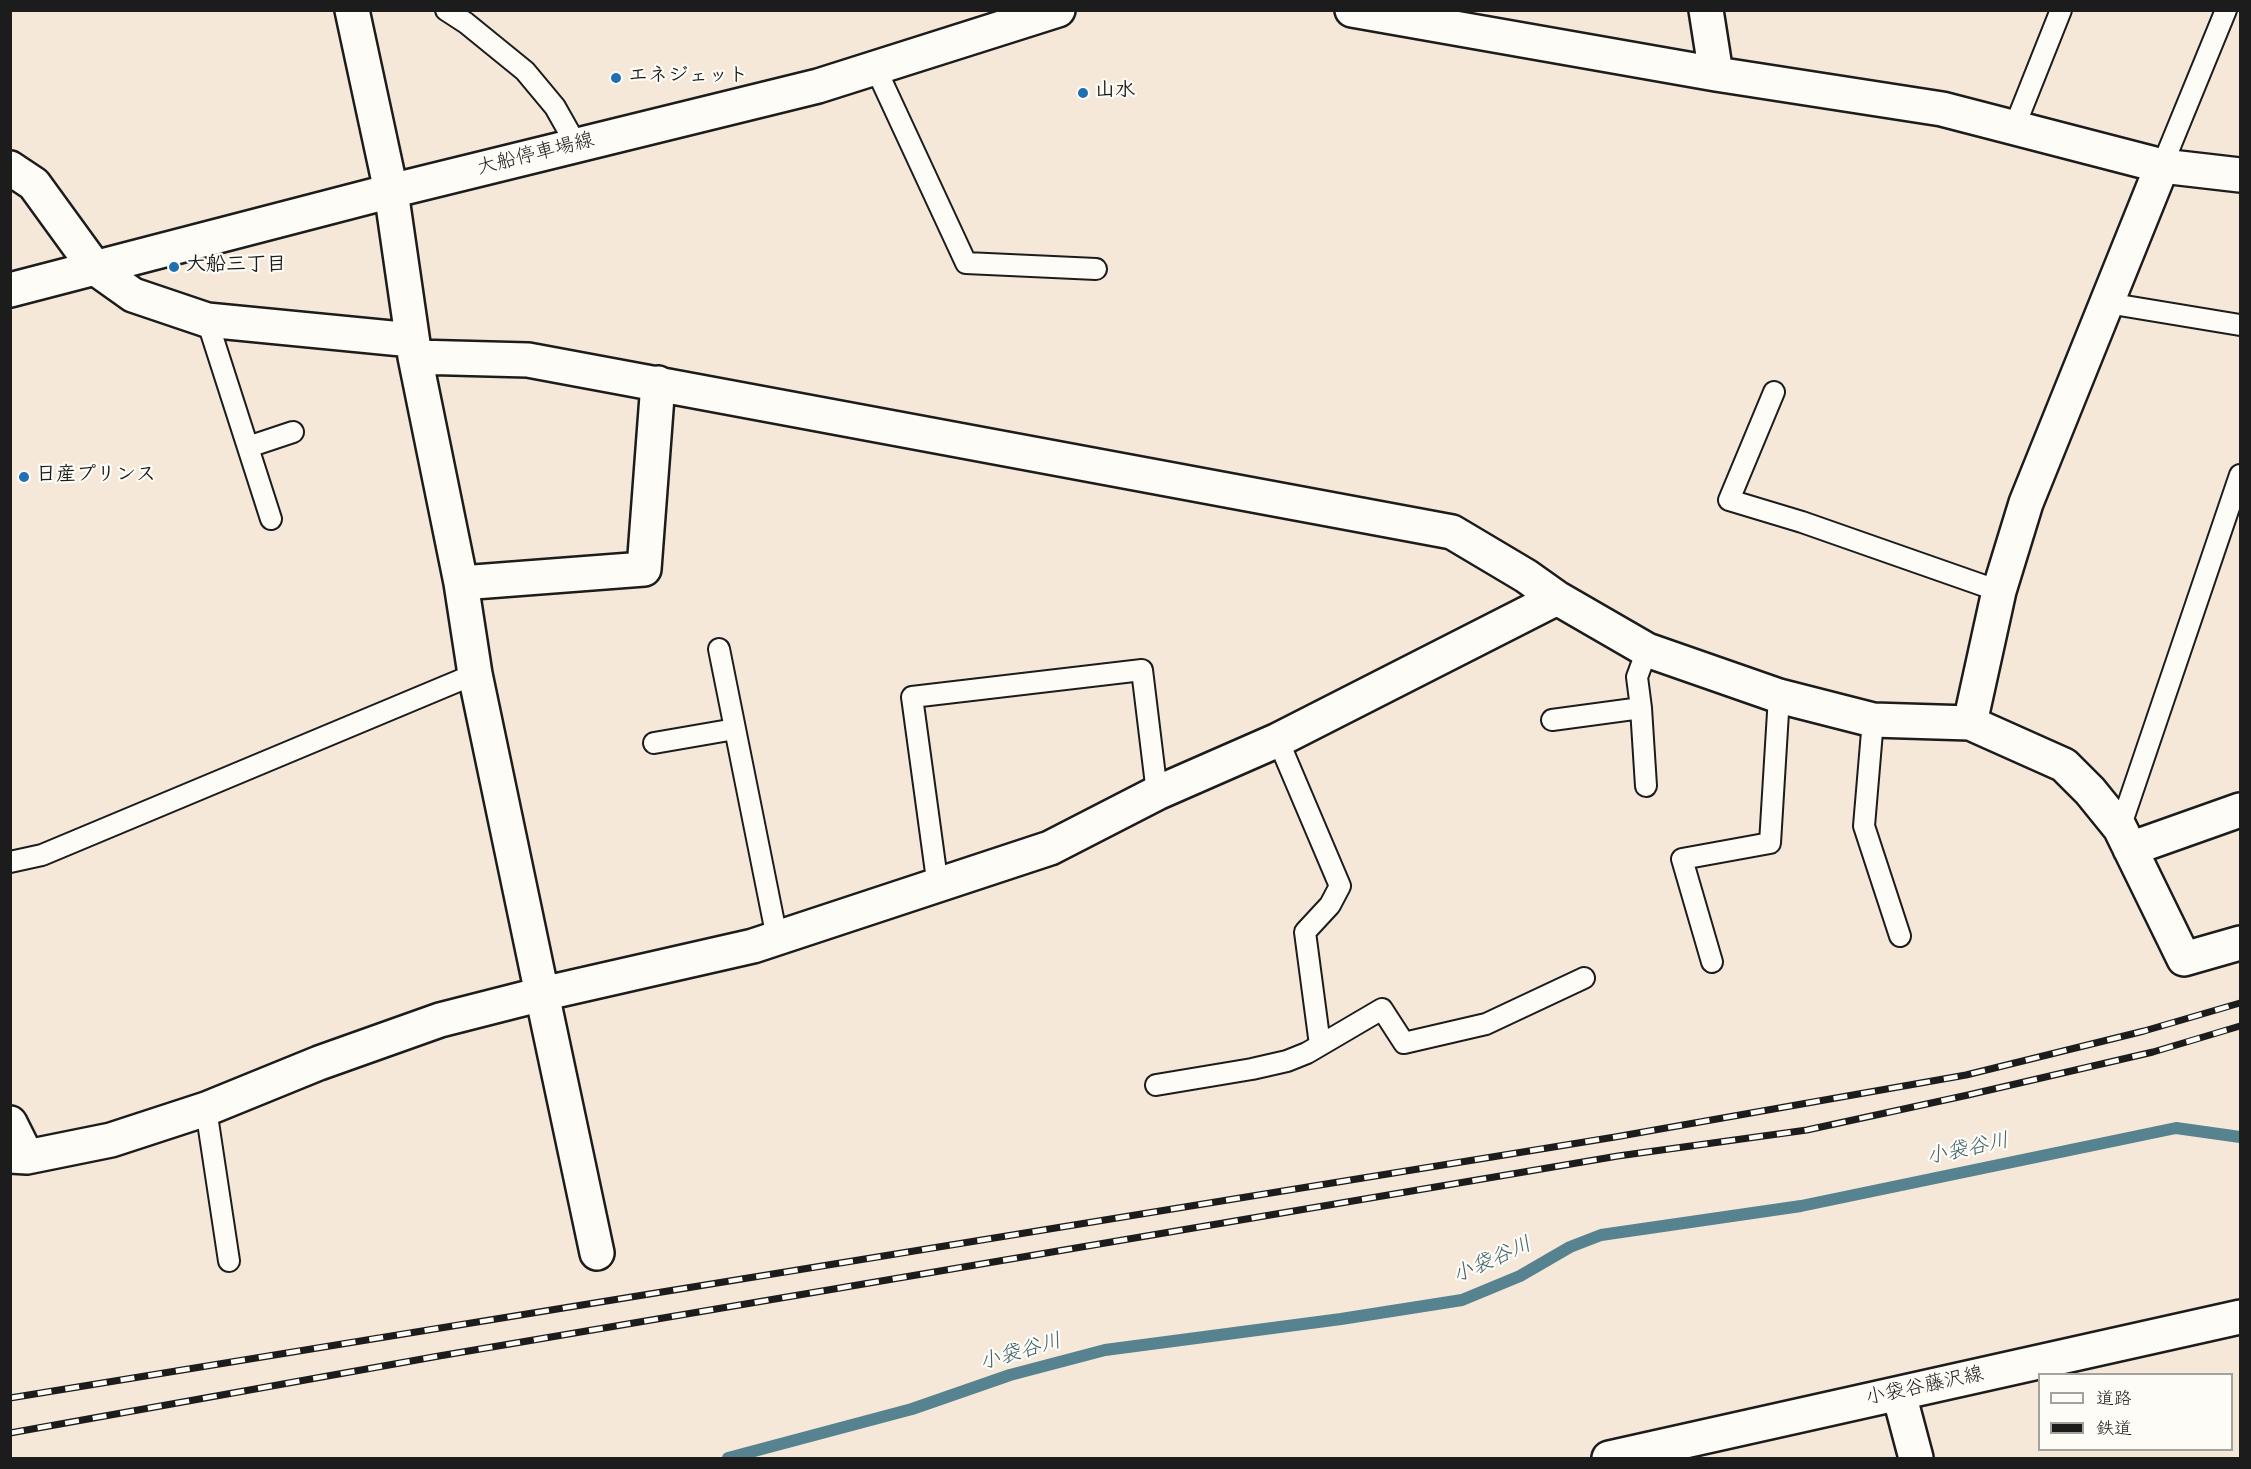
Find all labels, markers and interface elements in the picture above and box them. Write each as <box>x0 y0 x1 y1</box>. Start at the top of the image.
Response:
place label: エネジェット <box>628 66 748 90</box>
marker: エネジェット <box>609 71 623 85</box>
place label: 山水 <box>1095 81 1135 105</box>
marker: 山水 <box>1076 86 1090 100</box>
street label: 大船停車場線 <box>475 130 597 182</box>
place label: 大船三丁目 <box>186 255 286 279</box>
marker: 大船三丁目 <box>167 260 181 274</box>
place label: 日産プリンス <box>36 465 156 489</box>
marker: 日産プリンス <box>17 470 31 484</box>
water label: 小袋谷川 <box>1924 1130 2012 1172</box>
water label: 小袋谷川 <box>1450 1233 1536 1291</box>
water label: 小袋谷川 <box>977 1330 1065 1378</box>
street label: 小袋谷藤沢線 <box>1864 1364 1986 1412</box>
legend <box>2038 1373 2233 1451</box>
text: 道路 <box>2096 1387 2132 1413</box>
text: 鉄道 <box>2096 1417 2132 1443</box>

